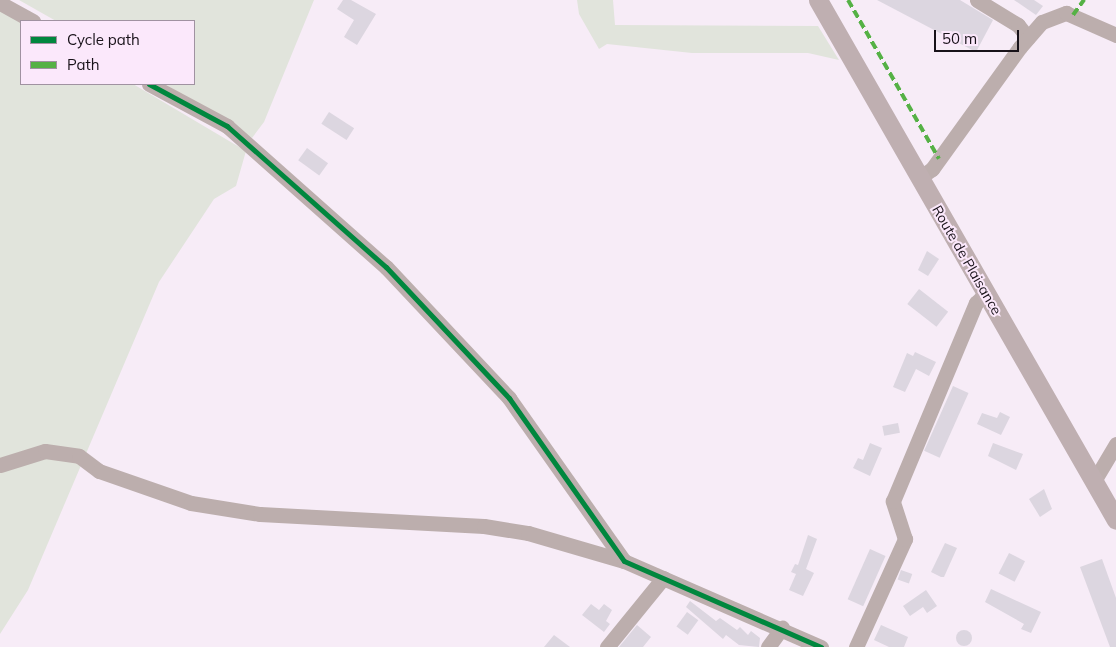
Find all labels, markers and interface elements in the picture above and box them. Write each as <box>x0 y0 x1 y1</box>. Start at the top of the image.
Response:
legend <box>20 20 195 85</box>
scale bar <box>936 20 1021 52</box>
text: 50 m <box>942 29 977 48</box>
text: Cycle path <box>67 30 140 49</box>
text: Path <box>67 55 99 74</box>
street label: Route de Plaisance <box>929 202 1005 318</box>

